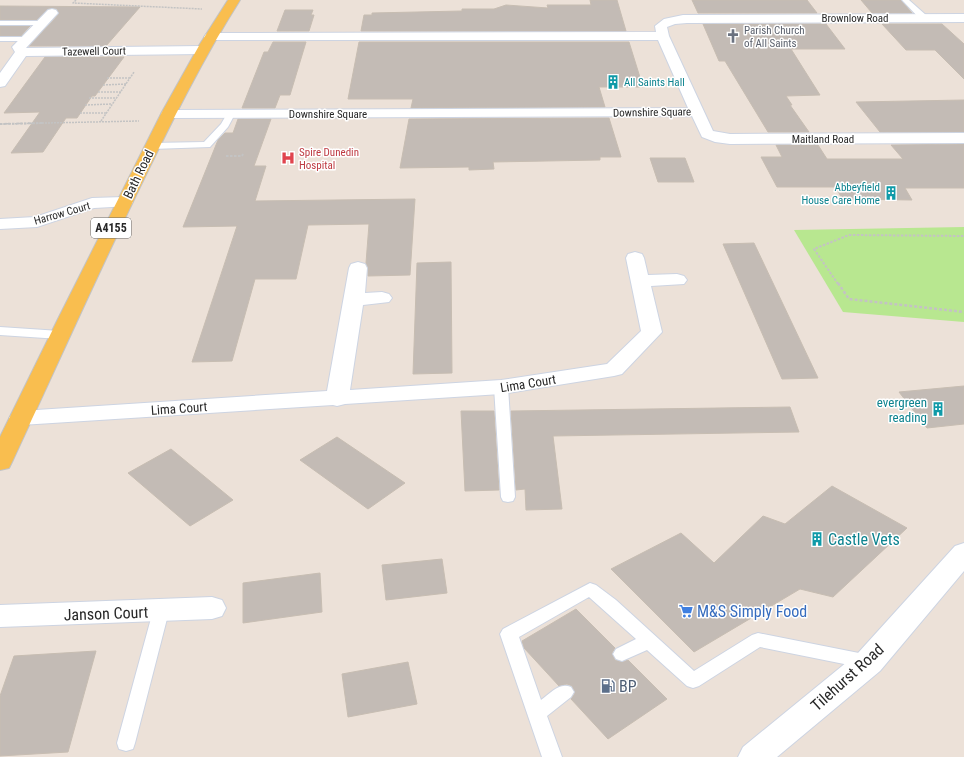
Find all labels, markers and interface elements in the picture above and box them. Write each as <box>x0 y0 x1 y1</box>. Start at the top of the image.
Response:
street label: Brownlow Road <box>821 12 889 25</box>
place label: Parish Church of All Saints <box>744 24 805 50</box>
church icon: Parish Church of All Saints <box>725 28 741 44</box>
street label: Tazewell Court <box>62 44 126 59</box>
building icon: All Saints Hall <box>605 74 621 90</box>
place label: All Saints Hall <box>624 76 685 89</box>
street label: Downshire Square <box>613 105 691 120</box>
street label: Downshire Square <box>289 108 367 121</box>
street label: Maitland Road <box>792 133 854 146</box>
place label: Spire Dunedin Hospital <box>299 146 359 172</box>
street label: Bath Road <box>120 147 157 201</box>
hospital icon: Spire Dunedin Hospital <box>280 150 296 166</box>
place label: Abbeyfield House Care Home <box>801 181 880 207</box>
building icon: Abbeyfield House Care Home <box>883 185 899 201</box>
street label: Harrow Court <box>33 199 92 228</box>
road number: A4155 <box>91 218 131 238</box>
street label: Lima Court <box>499 372 557 395</box>
place label: evergreen reading <box>877 395 927 425</box>
street label: Lima Court <box>150 399 208 418</box>
building icon: evergreen reading <box>930 401 946 417</box>
place label: Castle Vets <box>828 530 900 549</box>
building icon: Castle Vets <box>809 531 825 547</box>
place label: M&S Simply Food <box>697 602 807 621</box>
street label: Janson Court <box>63 603 149 624</box>
supermarket icon: M&S Simply Food <box>678 603 694 619</box>
street label: Tilehurst Road <box>807 640 888 715</box>
place label: BP <box>619 677 637 696</box>
fuel station icon: BP <box>600 678 616 694</box>

